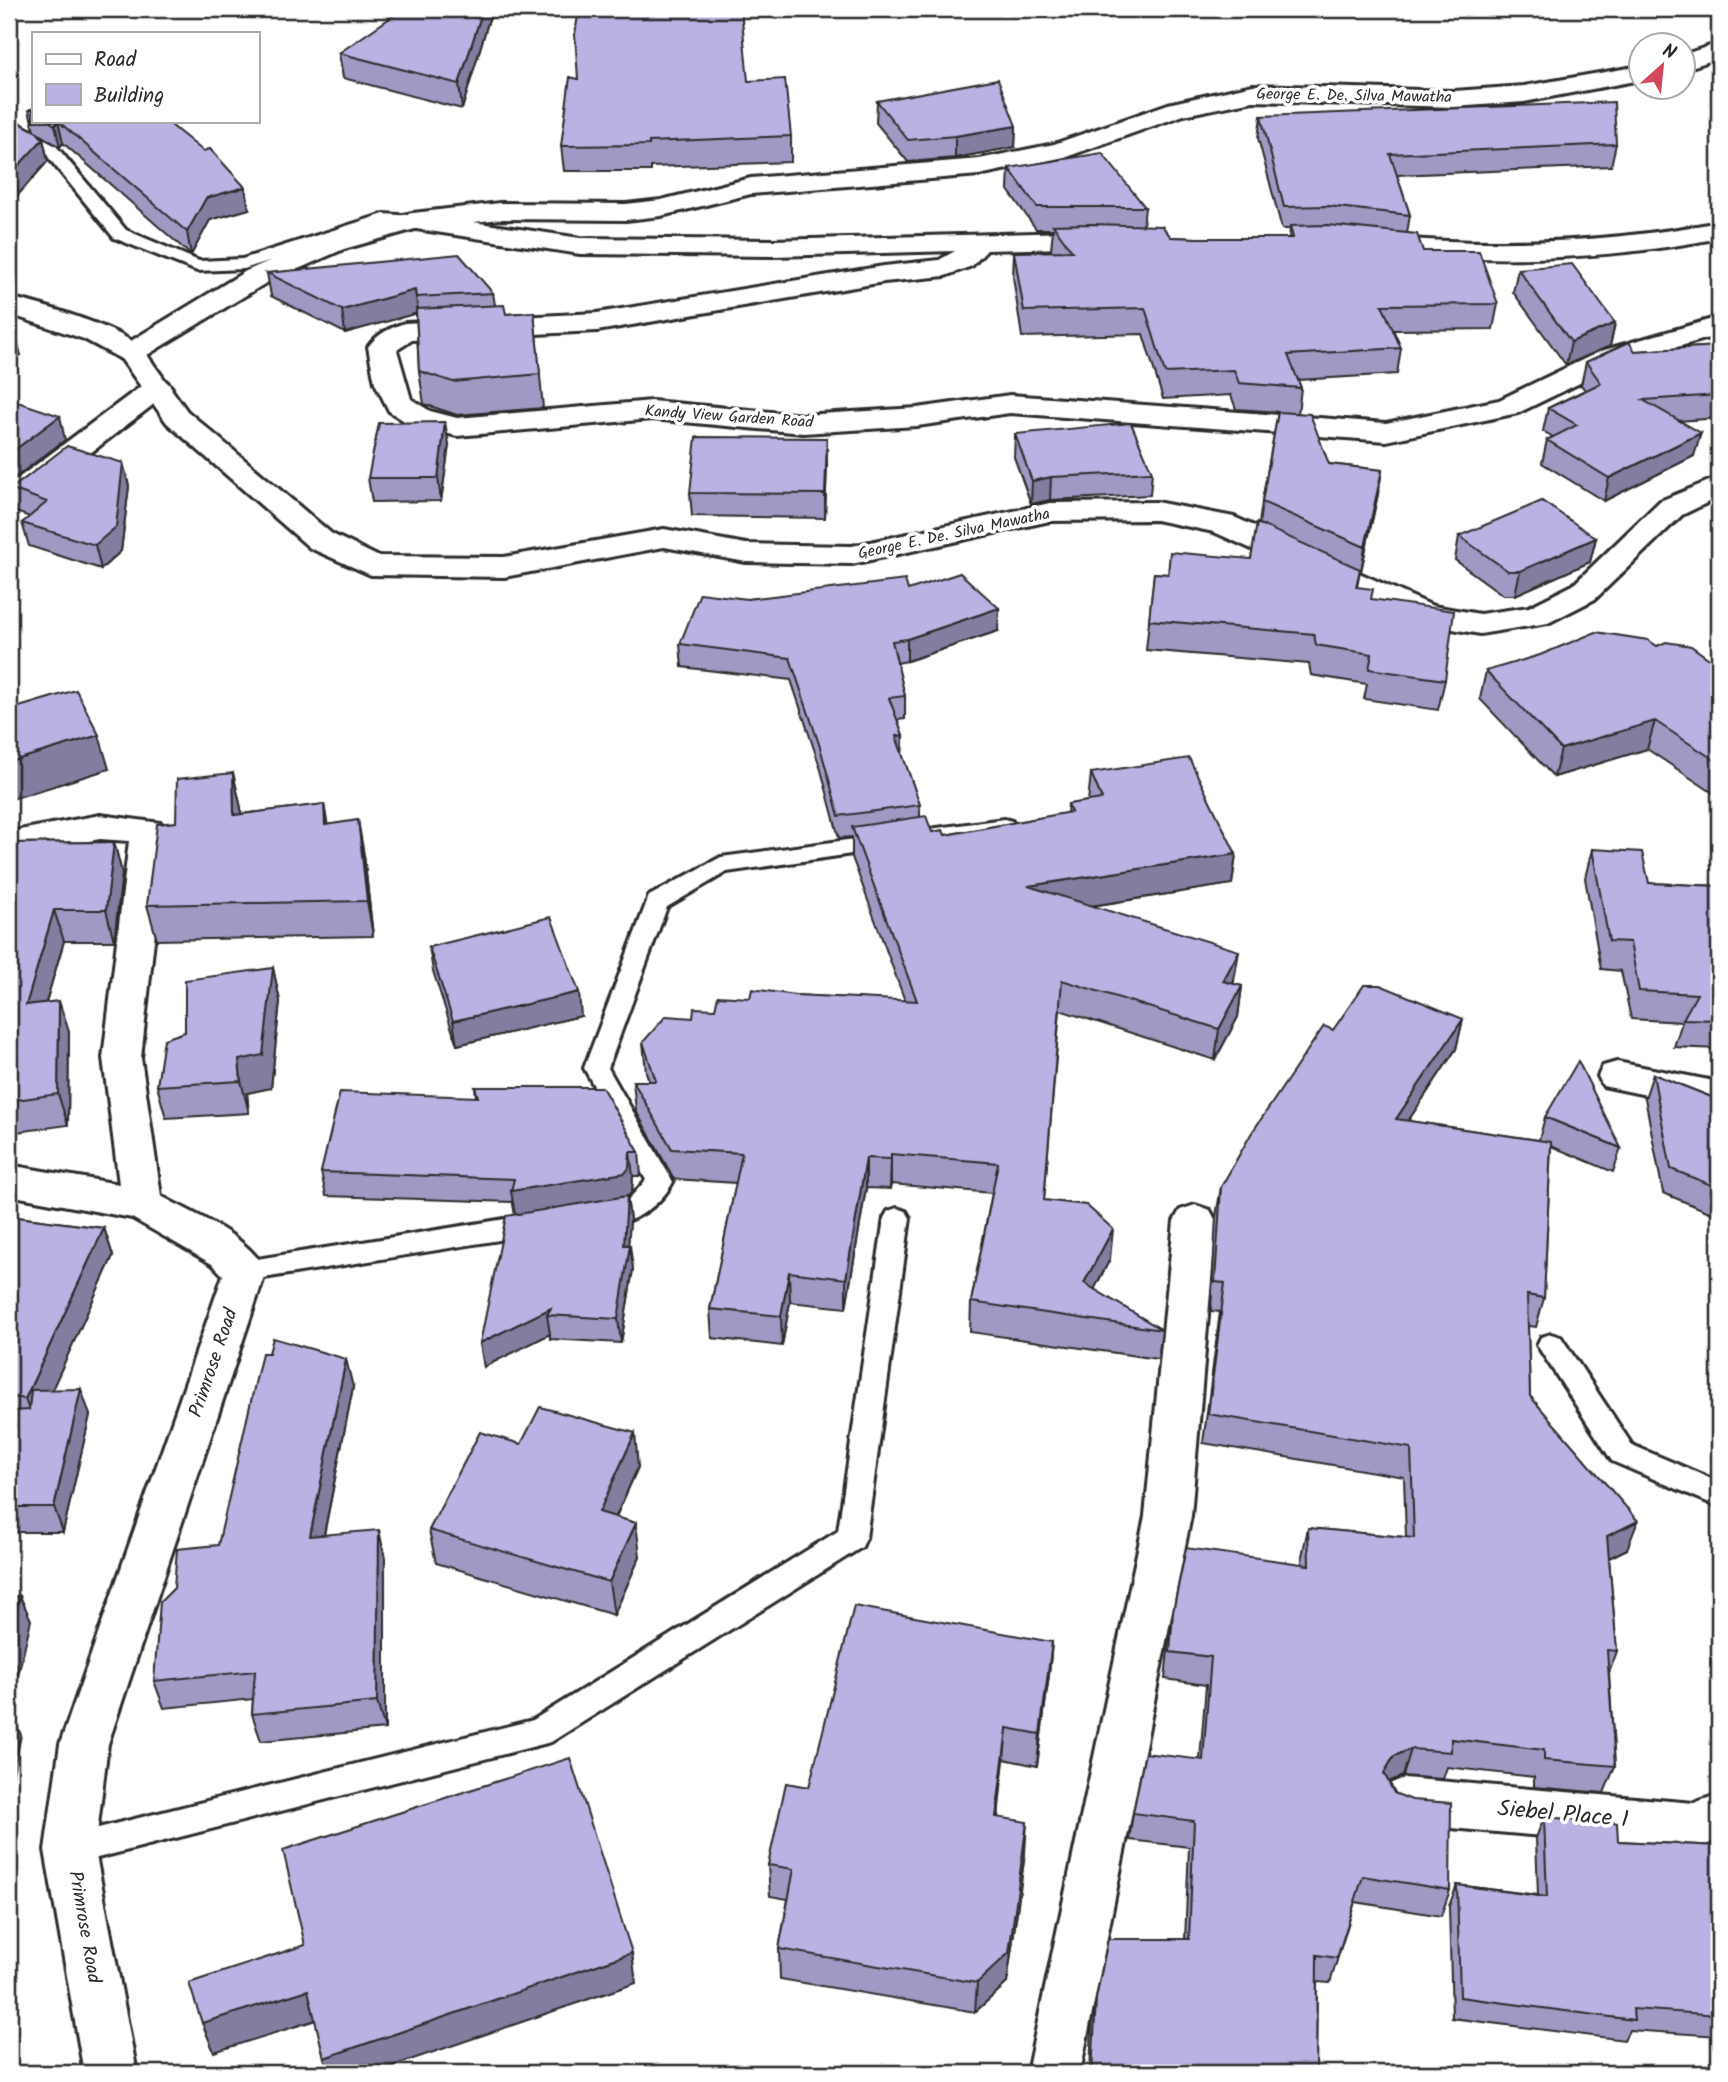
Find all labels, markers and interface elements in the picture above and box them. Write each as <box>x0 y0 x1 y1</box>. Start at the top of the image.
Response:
legend <box>32 32 259 122</box>
north arrow <box>1626 32 1696 102</box>
text: N <box>1657 37 1681 69</box>
text: Road <box>94 44 137 77</box>
text: Building <box>94 80 164 113</box>
street label: George E. De. Silva Mawatha <box>1256 82 1452 110</box>
street label: Kandy View Garden Road <box>644 399 815 435</box>
street label: George E. De. Silva Mawatha <box>856 501 1052 567</box>
street label: Primrose Road <box>181 1304 247 1422</box>
street label: Siebel Place 1 <box>1496 1791 1630 1839</box>
street label: Primrose Road <box>59 1868 109 1986</box>

